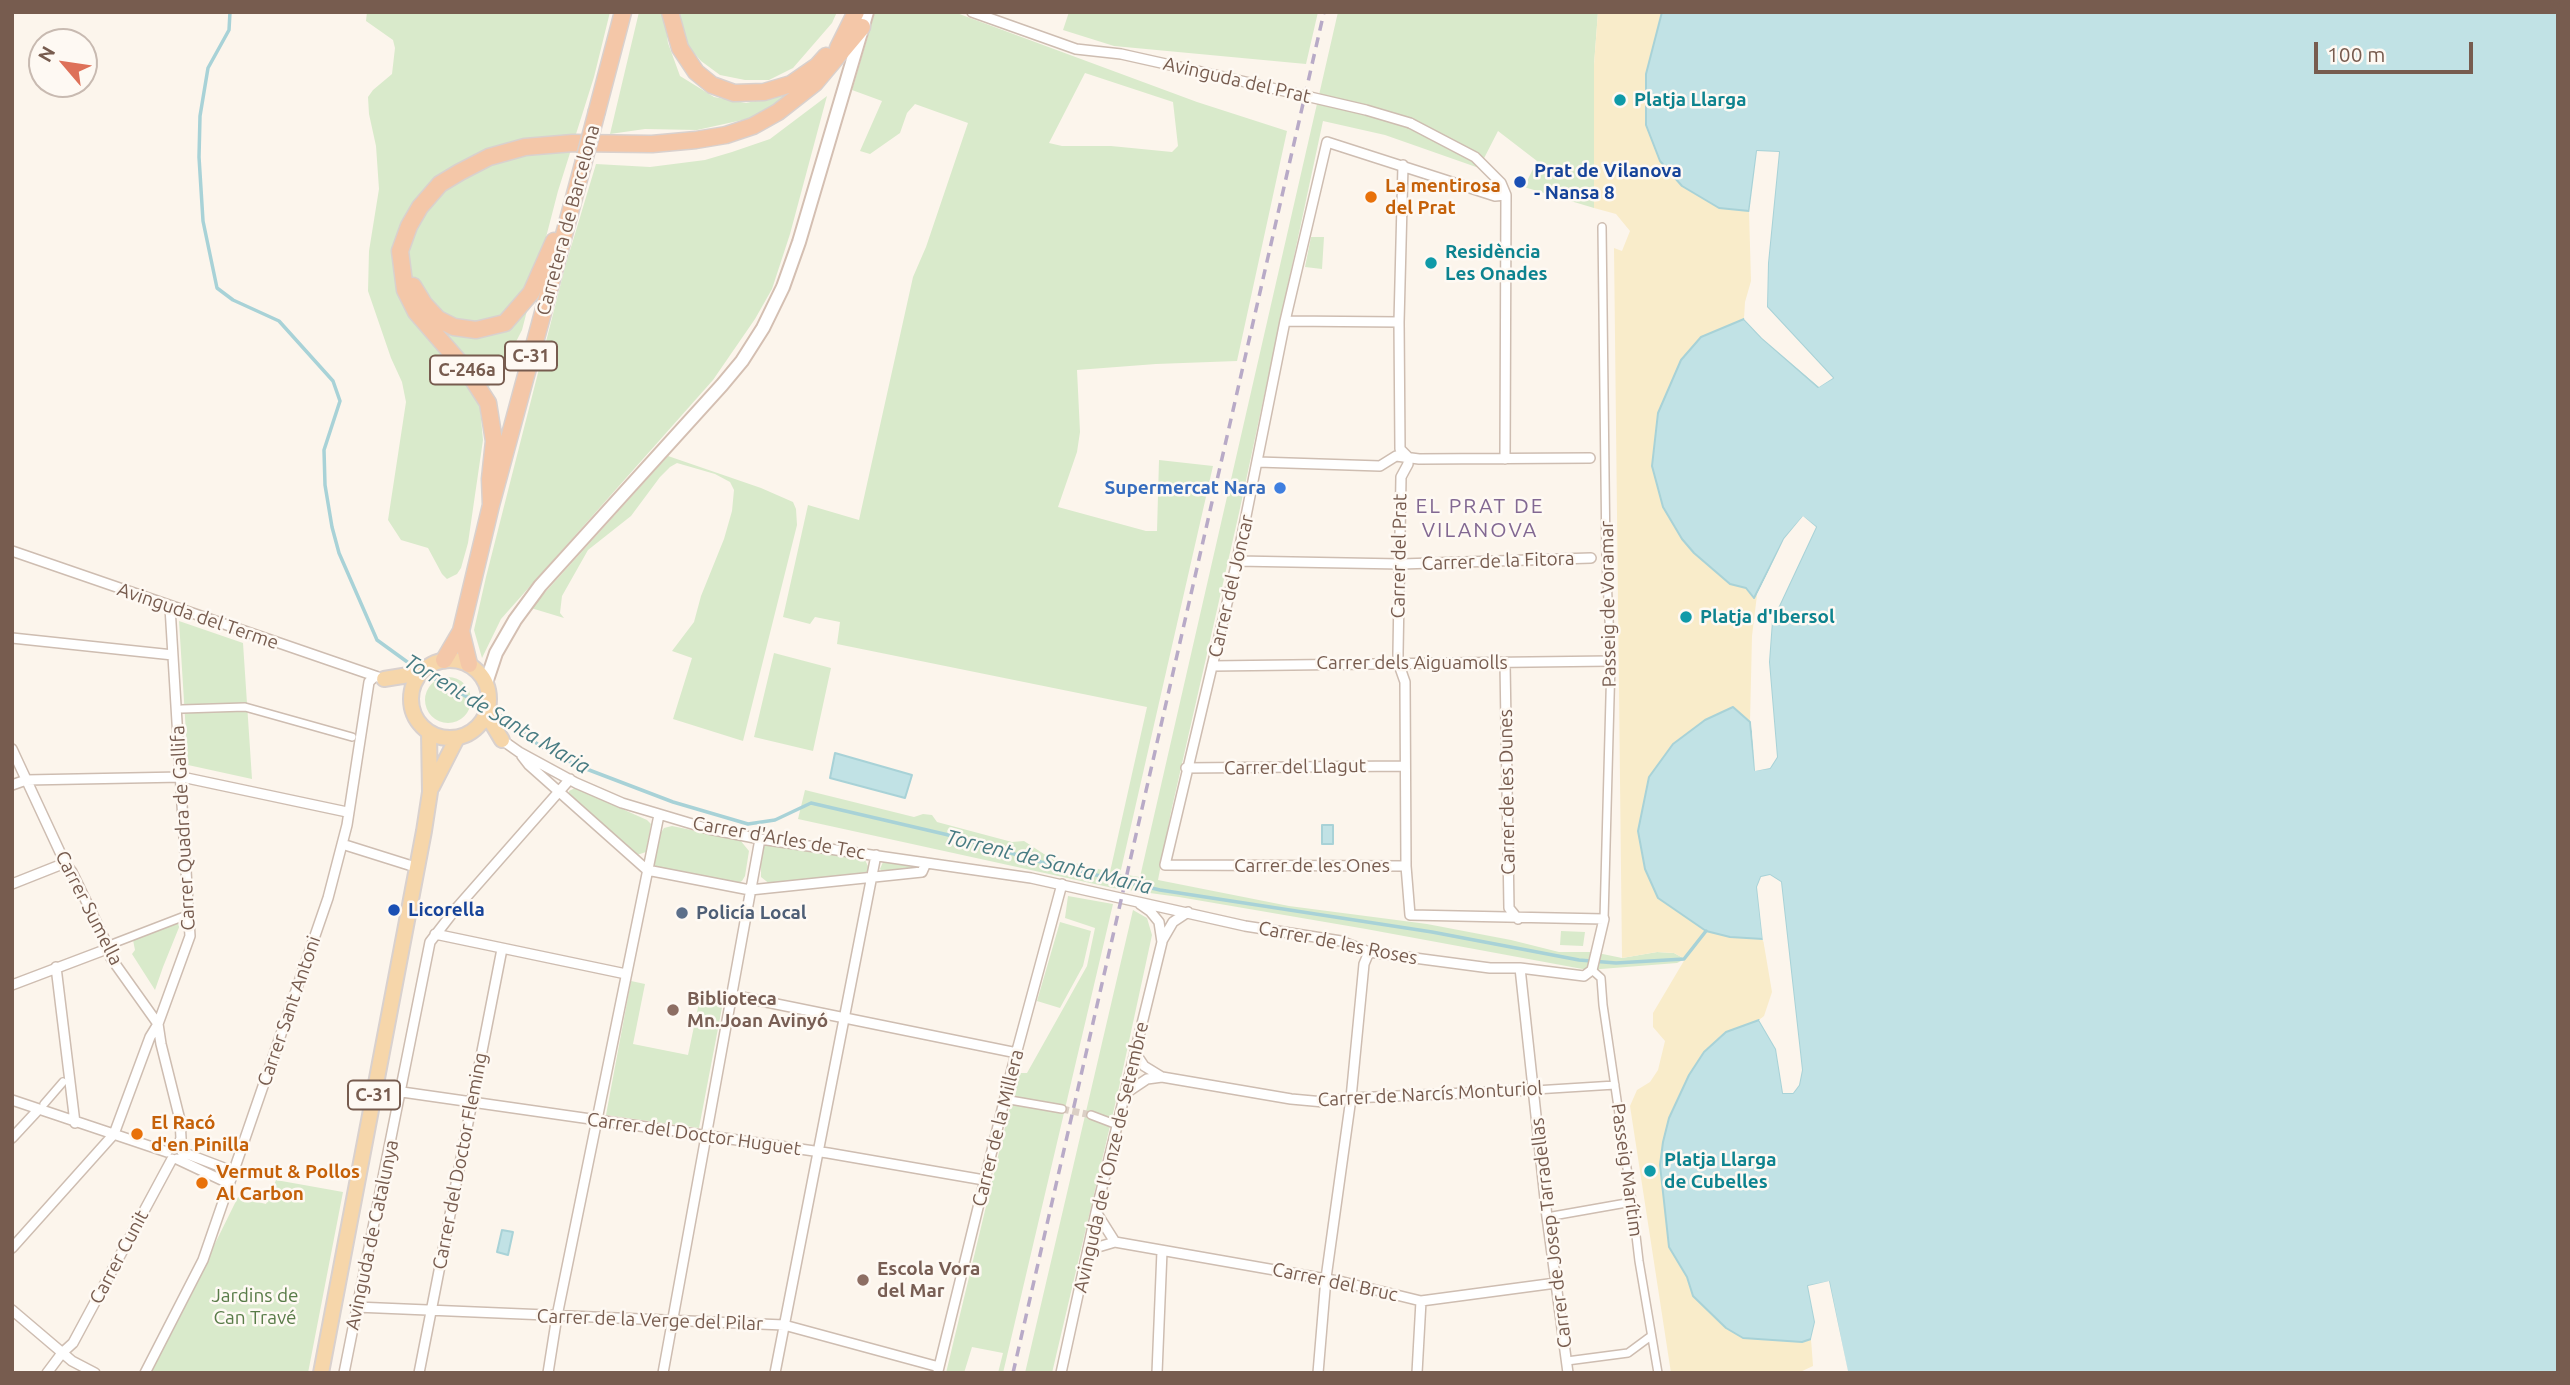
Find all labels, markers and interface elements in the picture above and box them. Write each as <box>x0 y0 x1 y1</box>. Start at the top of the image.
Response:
north arrow <box>28 28 98 98</box>
scale bar <box>2318 28 2477 72</box>
text: N <box>33 42 59 65</box>
text: 100 m <box>2327 42 2385 66</box>
street label: Avinguda del Prat <box>1161 52 1313 108</box>
place label: Platja Llarga <box>1634 89 1747 111</box>
marker: Platja Llarga <box>1612 92 1628 108</box>
street label: Carretera de Barcelona <box>532 122 604 318</box>
place label: Prat de Vilanova - Nansa 8 <box>1534 160 1682 204</box>
marker: Prat de Vilanova - Nansa 8 <box>1512 174 1528 190</box>
place label: La mentirosa del Prat <box>1385 175 1501 219</box>
marker: La mentirosa del Prat <box>1363 189 1379 205</box>
place label: Residència Les Onades <box>1445 241 1548 285</box>
marker: Residència Les Onades <box>1423 255 1439 271</box>
road number: C-31 <box>505 342 557 370</box>
road number: C-246a <box>430 356 504 384</box>
place label: Supermercat Nara <box>1105 477 1266 499</box>
marker: Supermercat Nara <box>1272 480 1288 496</box>
district label: EL PRAT DE VILANOVA <box>1417 493 1543 543</box>
street label: Carrer del Prat <box>1387 494 1411 618</box>
street label: Carrer del Joncar <box>1203 512 1259 660</box>
street label: Passeig de Voramar <box>1595 521 1621 687</box>
street label: Carrer de la Fitora <box>1421 547 1575 575</box>
street label: Avinguda del Terme <box>114 578 282 654</box>
place label: Platja d'Ibersol <box>1700 606 1835 628</box>
marker: Platja d'Ibersol <box>1678 609 1694 625</box>
water label: Torrent de Santa Maria <box>400 649 594 779</box>
street label: Carrer dels Aiguamolls <box>1316 652 1508 674</box>
street label: Carrer de les Dunes <box>1494 709 1520 875</box>
street label: Carrer Quadra de Gallifa <box>166 725 200 931</box>
street label: Carrer del Llagut <box>1224 754 1366 780</box>
street label: Carrer d'Arles de Tec <box>691 812 867 864</box>
water label: Torrent de Santa Maria <box>943 824 1155 900</box>
street label: Carrer Sumella <box>50 847 128 969</box>
street label: Carrer de les Ones <box>1234 855 1390 877</box>
place label: Licorella <box>408 899 485 921</box>
marker: Licorella <box>386 902 402 918</box>
place label: Policía Local <box>696 902 807 924</box>
marker: Policía Local <box>674 905 690 921</box>
street label: Carrer de les Roses <box>1256 916 1420 970</box>
street label: Carrer Sant Antoni <box>253 933 325 1089</box>
place label: Biblioteca Mn.Joan Avinyó <box>687 988 828 1032</box>
marker: Biblioteca Mn.Joan Avinyó <box>665 1002 681 1018</box>
street label: Avinguda de l'Onze de Setembre <box>1069 1019 1153 1295</box>
street label: Carrer de la Millera <box>967 1047 1029 1209</box>
street label: Carrer del Doctor Fleming <box>428 1051 492 1271</box>
street label: Carrer de Narcís Monturiol <box>1317 1077 1543 1111</box>
road number: C-31 <box>348 1080 400 1110</box>
street label: Passeig Marítim <box>1606 1102 1648 1238</box>
street label: Carrer del Doctor Huguet <box>585 1108 803 1160</box>
place label: El Racó d'en Pinilla <box>151 1112 249 1156</box>
street label: Carrer de Josep Tarradellas <box>1526 1117 1576 1349</box>
marker: El Racó d'en Pinilla <box>129 1126 145 1142</box>
street label: Avinguda de Catalunya <box>341 1138 403 1332</box>
place label: Platja Llarga de Cubelles <box>1664 1149 1777 1193</box>
place label: Vermut & Pollos Al Carbon <box>216 1161 360 1205</box>
marker: Platja Llarga de Cubelles <box>1642 1163 1658 1179</box>
marker: Vermut & Pollos Al Carbon <box>194 1175 210 1191</box>
street label: Carrer Cunit <box>85 1206 153 1308</box>
place label: Escola Vora del Mar <box>877 1258 980 1302</box>
street label: Carrer del Bruc <box>1270 1258 1400 1306</box>
marker: Escola Vora del Mar <box>855 1272 871 1288</box>
park label: Jardins de Can Travé <box>211 1285 299 1329</box>
street label: Carrer de la Verge del Pilar <box>536 1305 764 1335</box>

